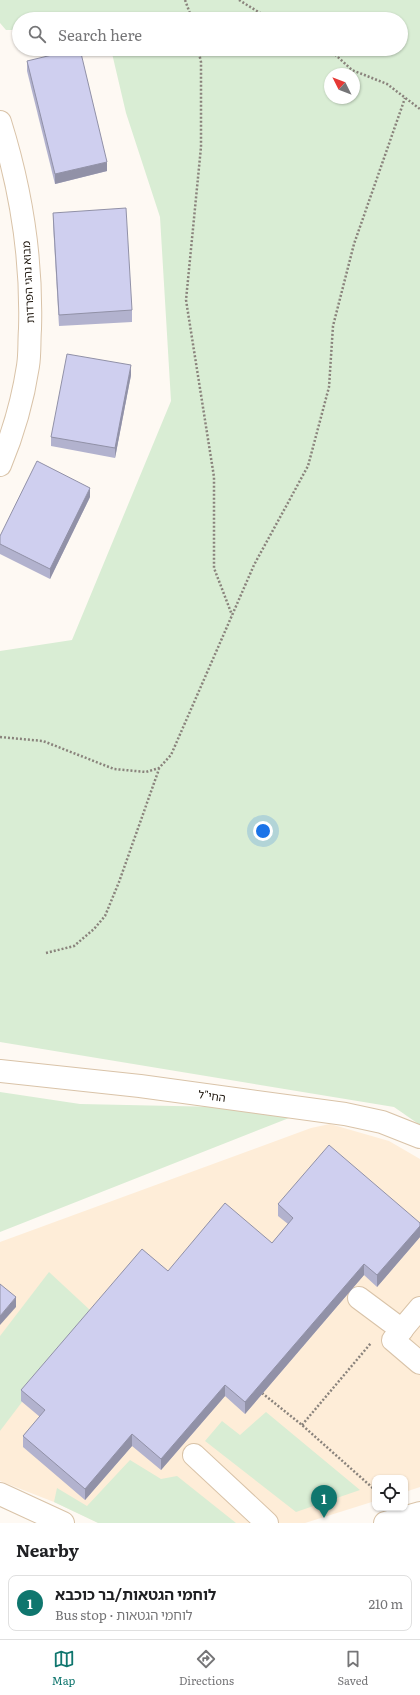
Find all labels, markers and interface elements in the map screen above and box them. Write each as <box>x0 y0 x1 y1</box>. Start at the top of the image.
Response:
search box <box>12 12 408 56</box>
icon: search <box>26 23 48 45</box>
text: Search here <box>58 23 142 46</box>
north arrow <box>324 68 360 104</box>
street label: מבוא נהגי הפרדות <box>17 241 37 324</box>
your location <box>253 821 273 841</box>
street label: החי"ל <box>197 1085 227 1105</box>
map controls <box>372 1475 408 1511</box>
button: locate <box>372 1475 408 1511</box>
pin: 1 <box>311 1485 337 1518</box>
text: Nearby <box>16 1537 79 1562</box>
text: לוחמי הגטאות/בר כוכבא <box>55 1582 216 1605</box>
text: 1 <box>27 1594 33 1613</box>
text: 210 m <box>368 1594 403 1613</box>
text: Bus stop · לוחמי הגטאות <box>55 1605 193 1624</box>
tab: Map <box>52 1648 75 1688</box>
tab: Directions <box>179 1648 234 1688</box>
tab: Saved <box>338 1648 368 1688</box>

